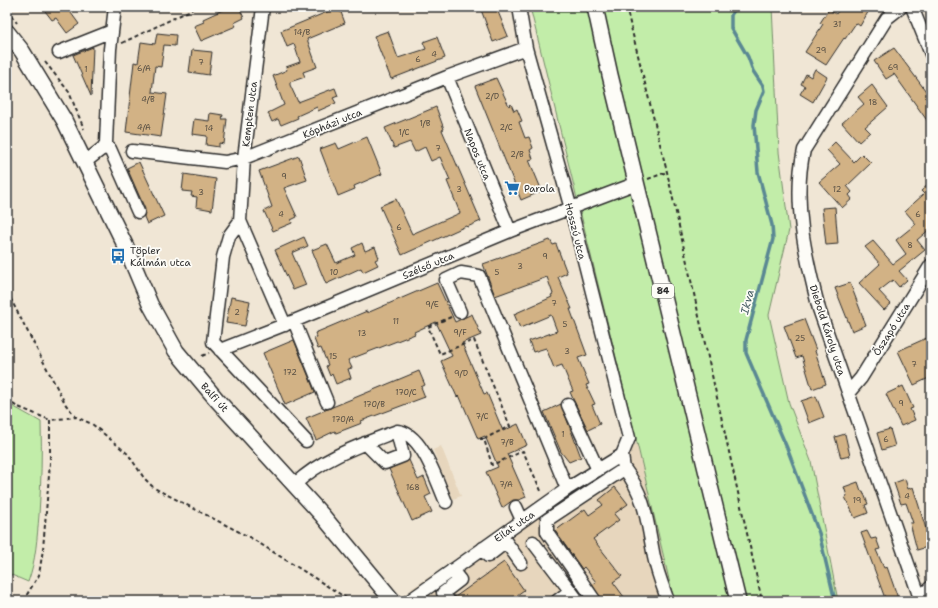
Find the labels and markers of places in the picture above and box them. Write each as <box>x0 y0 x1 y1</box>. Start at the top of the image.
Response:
supermarket icon: Parola <box>503 179 521 197</box>
place label: Parola <box>524 182 556 195</box>
place label: Töpler Kálmán utca <box>130 244 191 269</box>
bus stop icon: Töpler Kálmán utca <box>109 247 127 265</box>

